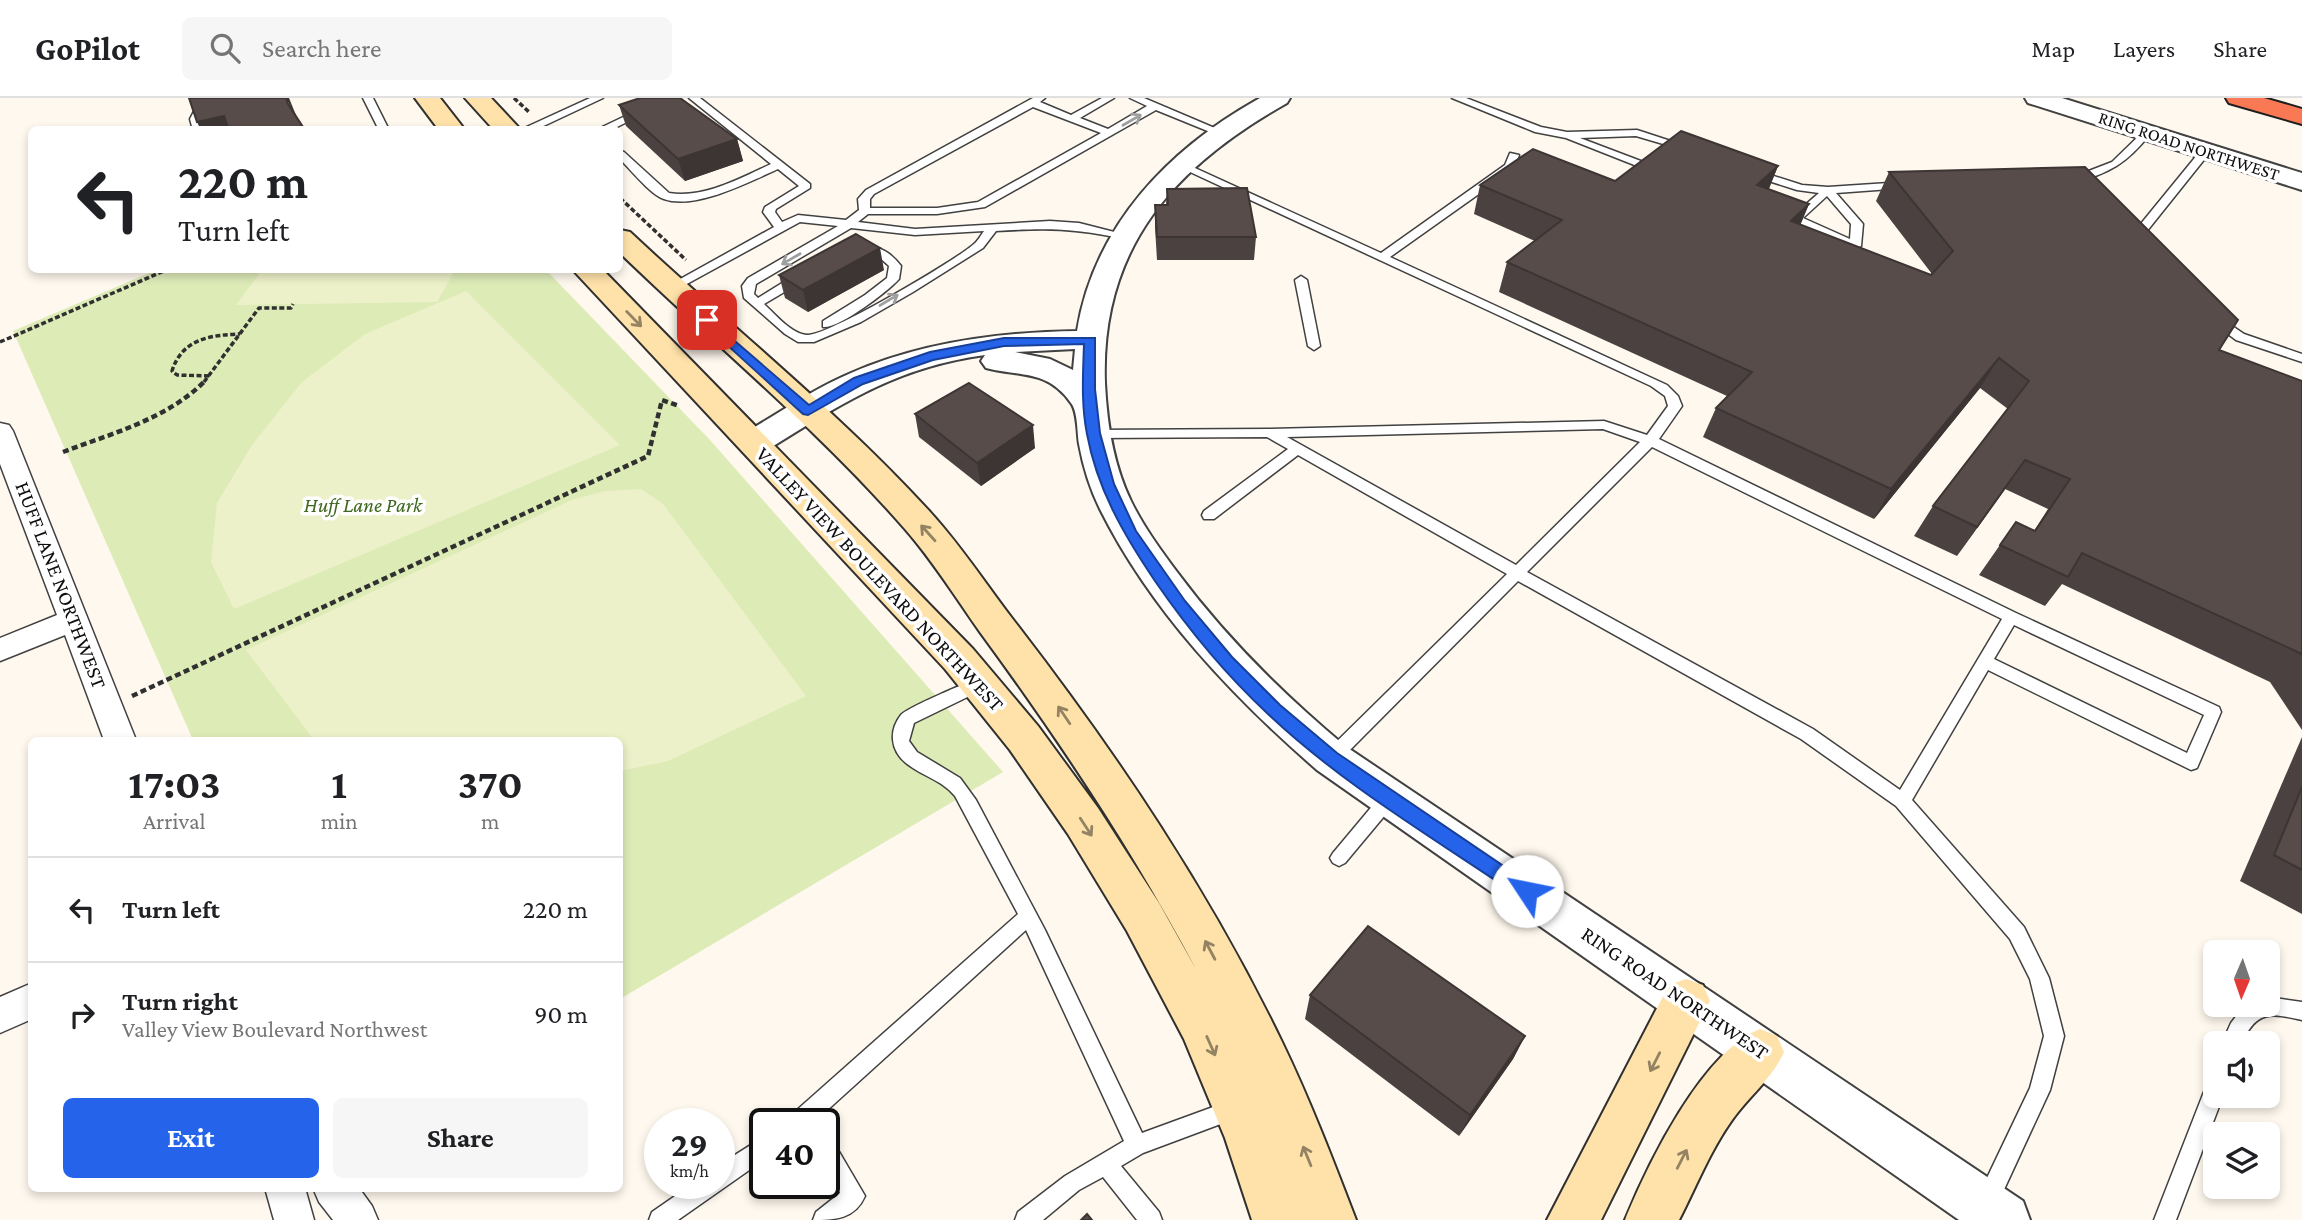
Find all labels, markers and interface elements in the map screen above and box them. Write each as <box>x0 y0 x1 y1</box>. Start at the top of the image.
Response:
search box <box>182 17 672 80</box>
icon: search <box>206 29 244 67</box>
text: GoPilot <box>35 30 140 67</box>
text: Search here <box>262 34 381 63</box>
text: Map <box>2031 35 2075 62</box>
text: Layers <box>2113 35 2175 62</box>
text: Share <box>2213 35 2267 62</box>
street label: RING ROAD NORTHWEST <box>2096 107 2282 185</box>
one-way arrow <box>1121 113 1142 126</box>
icon: left <box>63 154 154 245</box>
text: 220 m <box>178 154 308 209</box>
text: Turn left <box>178 212 289 248</box>
one-way arrow <box>782 252 802 266</box>
pin <box>677 290 737 350</box>
one-way arrow <box>879 293 899 307</box>
icon: arrive <box>688 301 726 339</box>
one-way arrow <box>626 310 643 327</box>
street label: VALLEY VIEW BOULEVARD NORTHWEST <box>751 442 1009 716</box>
street label: HUFF LANE NORTHWEST <box>10 478 112 692</box>
park label: Huff Lane Park <box>304 493 423 517</box>
one-way arrow <box>920 525 936 543</box>
one-way arrow <box>1057 706 1071 725</box>
text: 17:03 <box>128 760 221 807</box>
text: 1 <box>331 760 347 807</box>
text: 370 <box>458 760 523 807</box>
text: Arrival <box>143 808 206 834</box>
text: min <box>321 808 358 834</box>
text: m <box>481 808 500 834</box>
one-way arrow <box>1080 817 1094 837</box>
position arrow <box>1490 854 1564 928</box>
icon: left <box>63 891 101 929</box>
text: Turn left <box>122 895 220 924</box>
text: 220 m <box>523 895 588 924</box>
street label: RING ROAD NORTHWEST <box>1577 921 1774 1065</box>
one-way arrow <box>1202 940 1216 961</box>
north arrow <box>2203 940 2280 1017</box>
map controls <box>2203 940 2280 1199</box>
text: Turn right <box>122 987 238 1016</box>
icon: right <box>63 996 101 1034</box>
text: 90 m <box>534 1000 588 1029</box>
text: Valley View Boulevard Northwest <box>122 1016 427 1042</box>
button: sound <box>2203 1031 2280 1108</box>
one-way arrow <box>1205 1035 1218 1057</box>
one-way arrow <box>1648 1051 1661 1072</box>
button: Exit <box>63 1098 319 1178</box>
button: Share <box>333 1098 588 1178</box>
speed limit sign: 40 <box>749 1108 840 1199</box>
button: layers <box>2203 1122 2280 1199</box>
text: 29 <box>671 1125 708 1164</box>
one-way arrow <box>1300 1145 1313 1167</box>
one-way arrow <box>1676 1149 1690 1170</box>
text: km/h <box>670 1161 709 1181</box>

